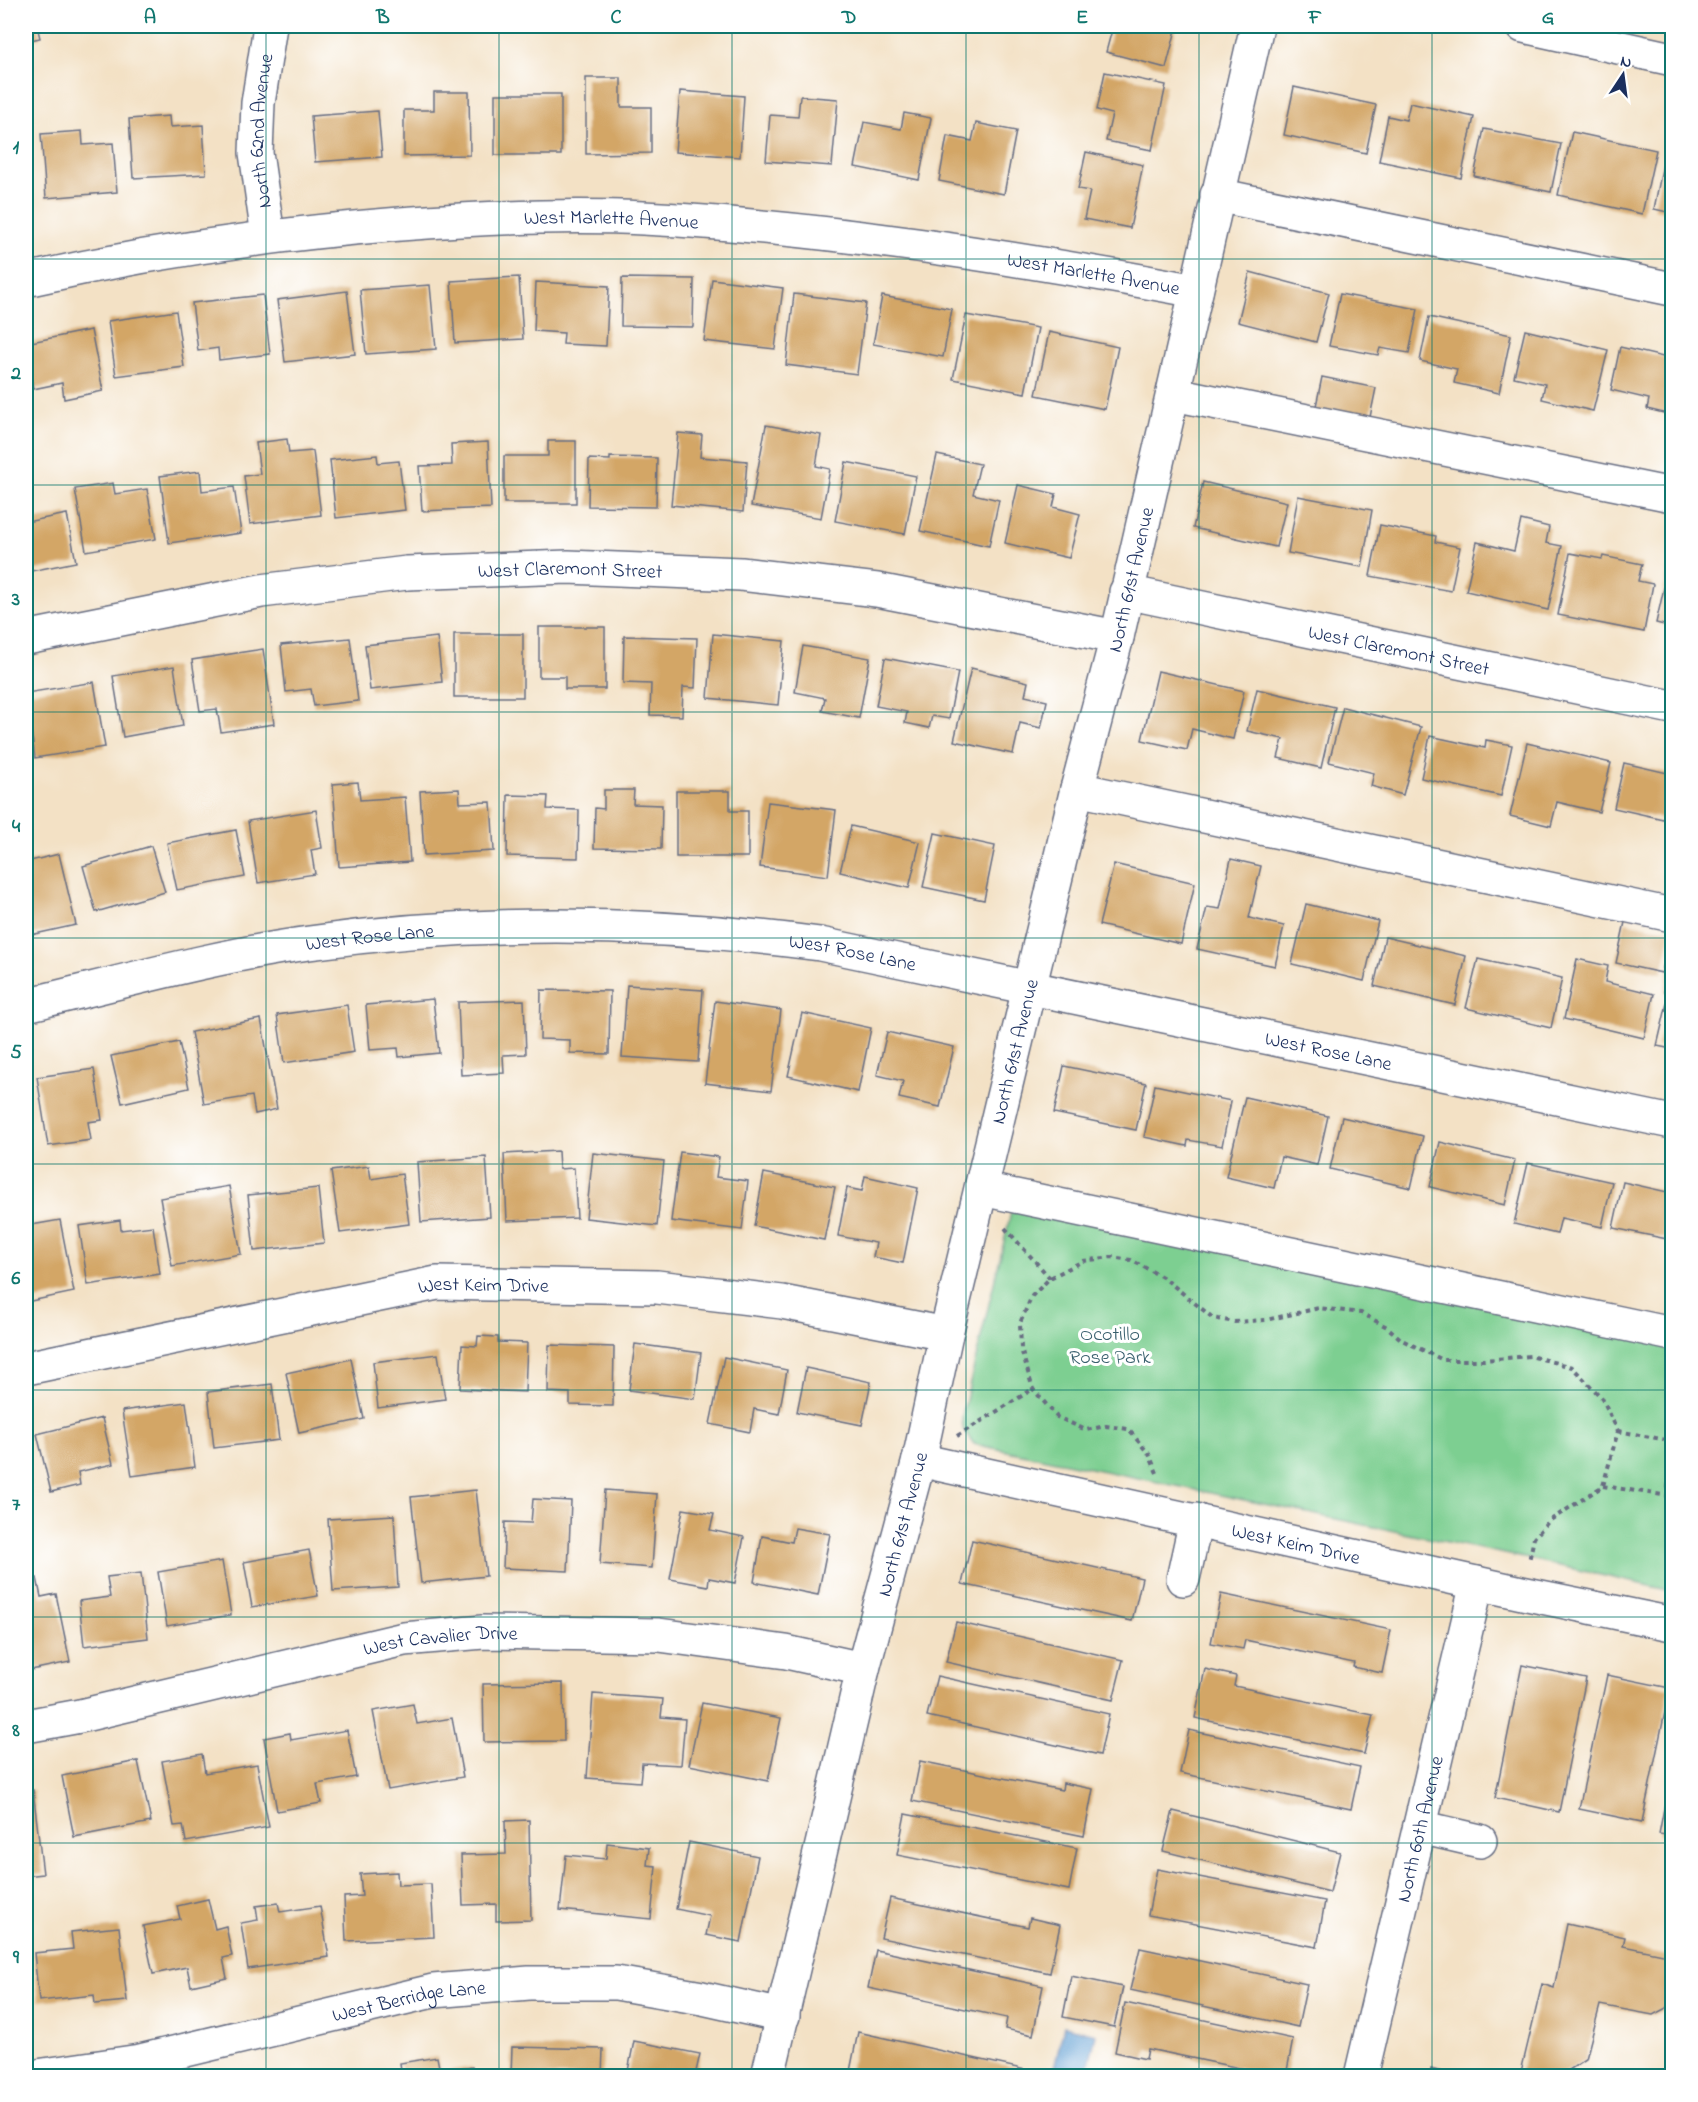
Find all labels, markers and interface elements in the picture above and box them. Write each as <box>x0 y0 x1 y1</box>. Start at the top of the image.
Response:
text: A <box>144 4 156 33</box>
text: B <box>375 4 390 33</box>
text: C <box>611 4 622 33</box>
text: D <box>841 4 856 33</box>
text: E <box>1076 4 1088 33</box>
text: F <box>1308 4 1322 33</box>
text: G <box>1542 4 1555 33</box>
north arrow <box>1593 45 1653 105</box>
text: N <box>1618 49 1634 75</box>
street label: North 62nd Avenue <box>243 52 283 210</box>
text: 1 <box>13 134 20 163</box>
street label: West Marlette Avenue <box>523 204 700 239</box>
street label: West Marlette Avenue <box>1005 246 1182 305</box>
text: 2 <box>10 360 21 389</box>
street label: North 61st Avenue <box>1102 504 1163 656</box>
street label: West Claremont Street <box>477 555 663 588</box>
text: 3 <box>11 586 20 615</box>
street label: West Claremont Street <box>1305 619 1492 685</box>
text: 4 <box>12 813 21 842</box>
street label: West Rose Lane <box>304 918 435 960</box>
street label: West Rose Lane <box>787 928 919 981</box>
street label: North 61st Avenue <box>985 976 1048 1127</box>
street label: West Rose Lane <box>1262 1025 1394 1080</box>
text: 5 <box>10 1039 22 1068</box>
text: 6 <box>12 1265 21 1294</box>
street label: West Keim Drive <box>416 1271 549 1304</box>
park label: Ocotillo Rose Park <box>1069 1321 1151 1373</box>
street label: North 61st Avenue <box>871 1450 937 1600</box>
text: 7 <box>12 1491 21 1520</box>
street label: West Keim Drive <box>1228 1517 1363 1574</box>
street label: West Cavalier Drive <box>361 1620 518 1665</box>
text: 8 <box>11 1717 20 1746</box>
street label: North 60th Avenue <box>1390 1753 1453 1906</box>
text: 9 <box>12 1944 20 1973</box>
street label: West Berridge Lane <box>330 1975 487 2032</box>

